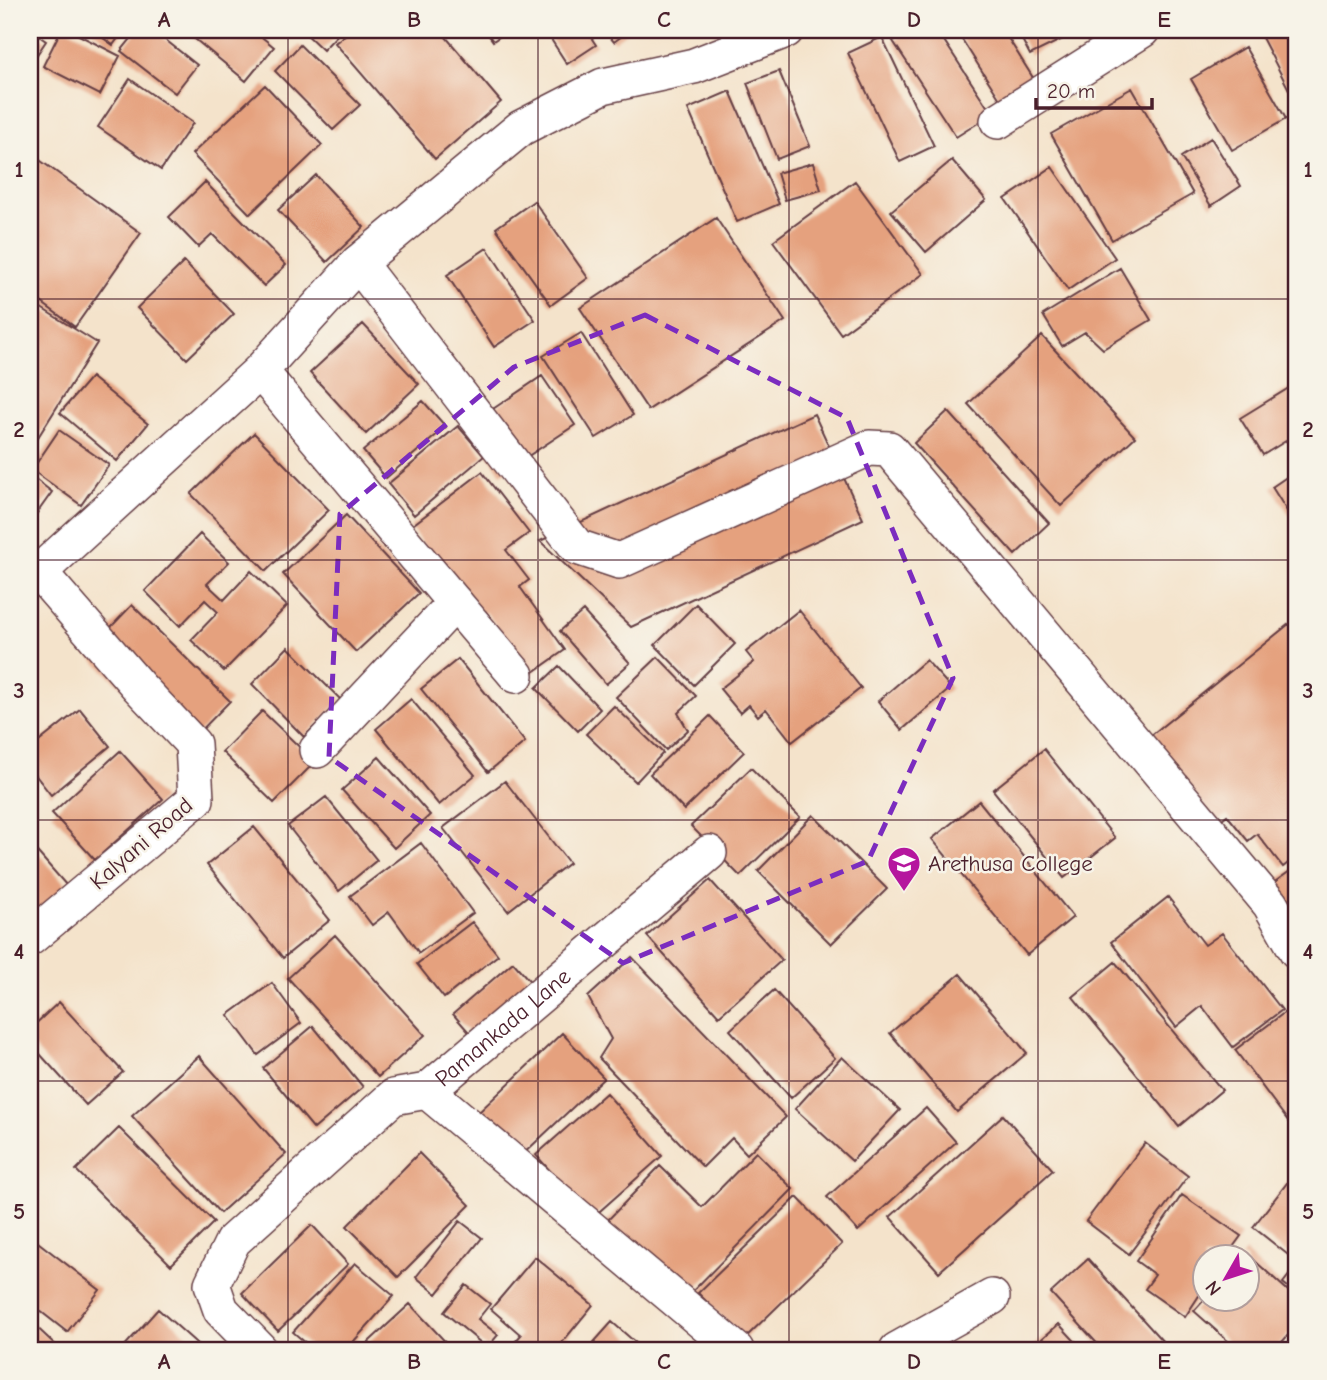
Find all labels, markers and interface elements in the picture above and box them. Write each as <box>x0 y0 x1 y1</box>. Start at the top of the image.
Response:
text: A <box>158 6 171 33</box>
text: B <box>407 6 421 33</box>
text: C <box>657 6 671 33</box>
text: D <box>907 6 921 33</box>
text: E <box>1157 6 1171 33</box>
scale bar <box>1036 66 1152 110</box>
text: 20 m <box>1047 79 1095 103</box>
text: 1 <box>14 156 24 183</box>
text: 1 <box>1303 156 1313 183</box>
text: 2 <box>13 416 25 443</box>
text: 2 <box>1302 416 1314 443</box>
text: 3 <box>13 677 25 704</box>
text: 3 <box>1302 677 1314 704</box>
street label: Kalyani Road <box>85 792 198 895</box>
school or university icon: Arethusa College <box>885 844 923 893</box>
place label: Arethusa College <box>928 850 1093 877</box>
text: 4 <box>14 938 25 965</box>
text: 4 <box>1303 938 1314 965</box>
street label: Pamankada Lane <box>430 963 576 1092</box>
text: 5 <box>13 1198 25 1225</box>
text: 5 <box>1302 1198 1314 1225</box>
north arrow <box>1190 1244 1260 1314</box>
text: N <box>1201 1276 1226 1300</box>
text: A <box>158 1348 171 1375</box>
text: B <box>407 1348 421 1375</box>
text: C <box>657 1348 671 1375</box>
text: D <box>907 1348 921 1375</box>
text: E <box>1157 1348 1171 1375</box>

